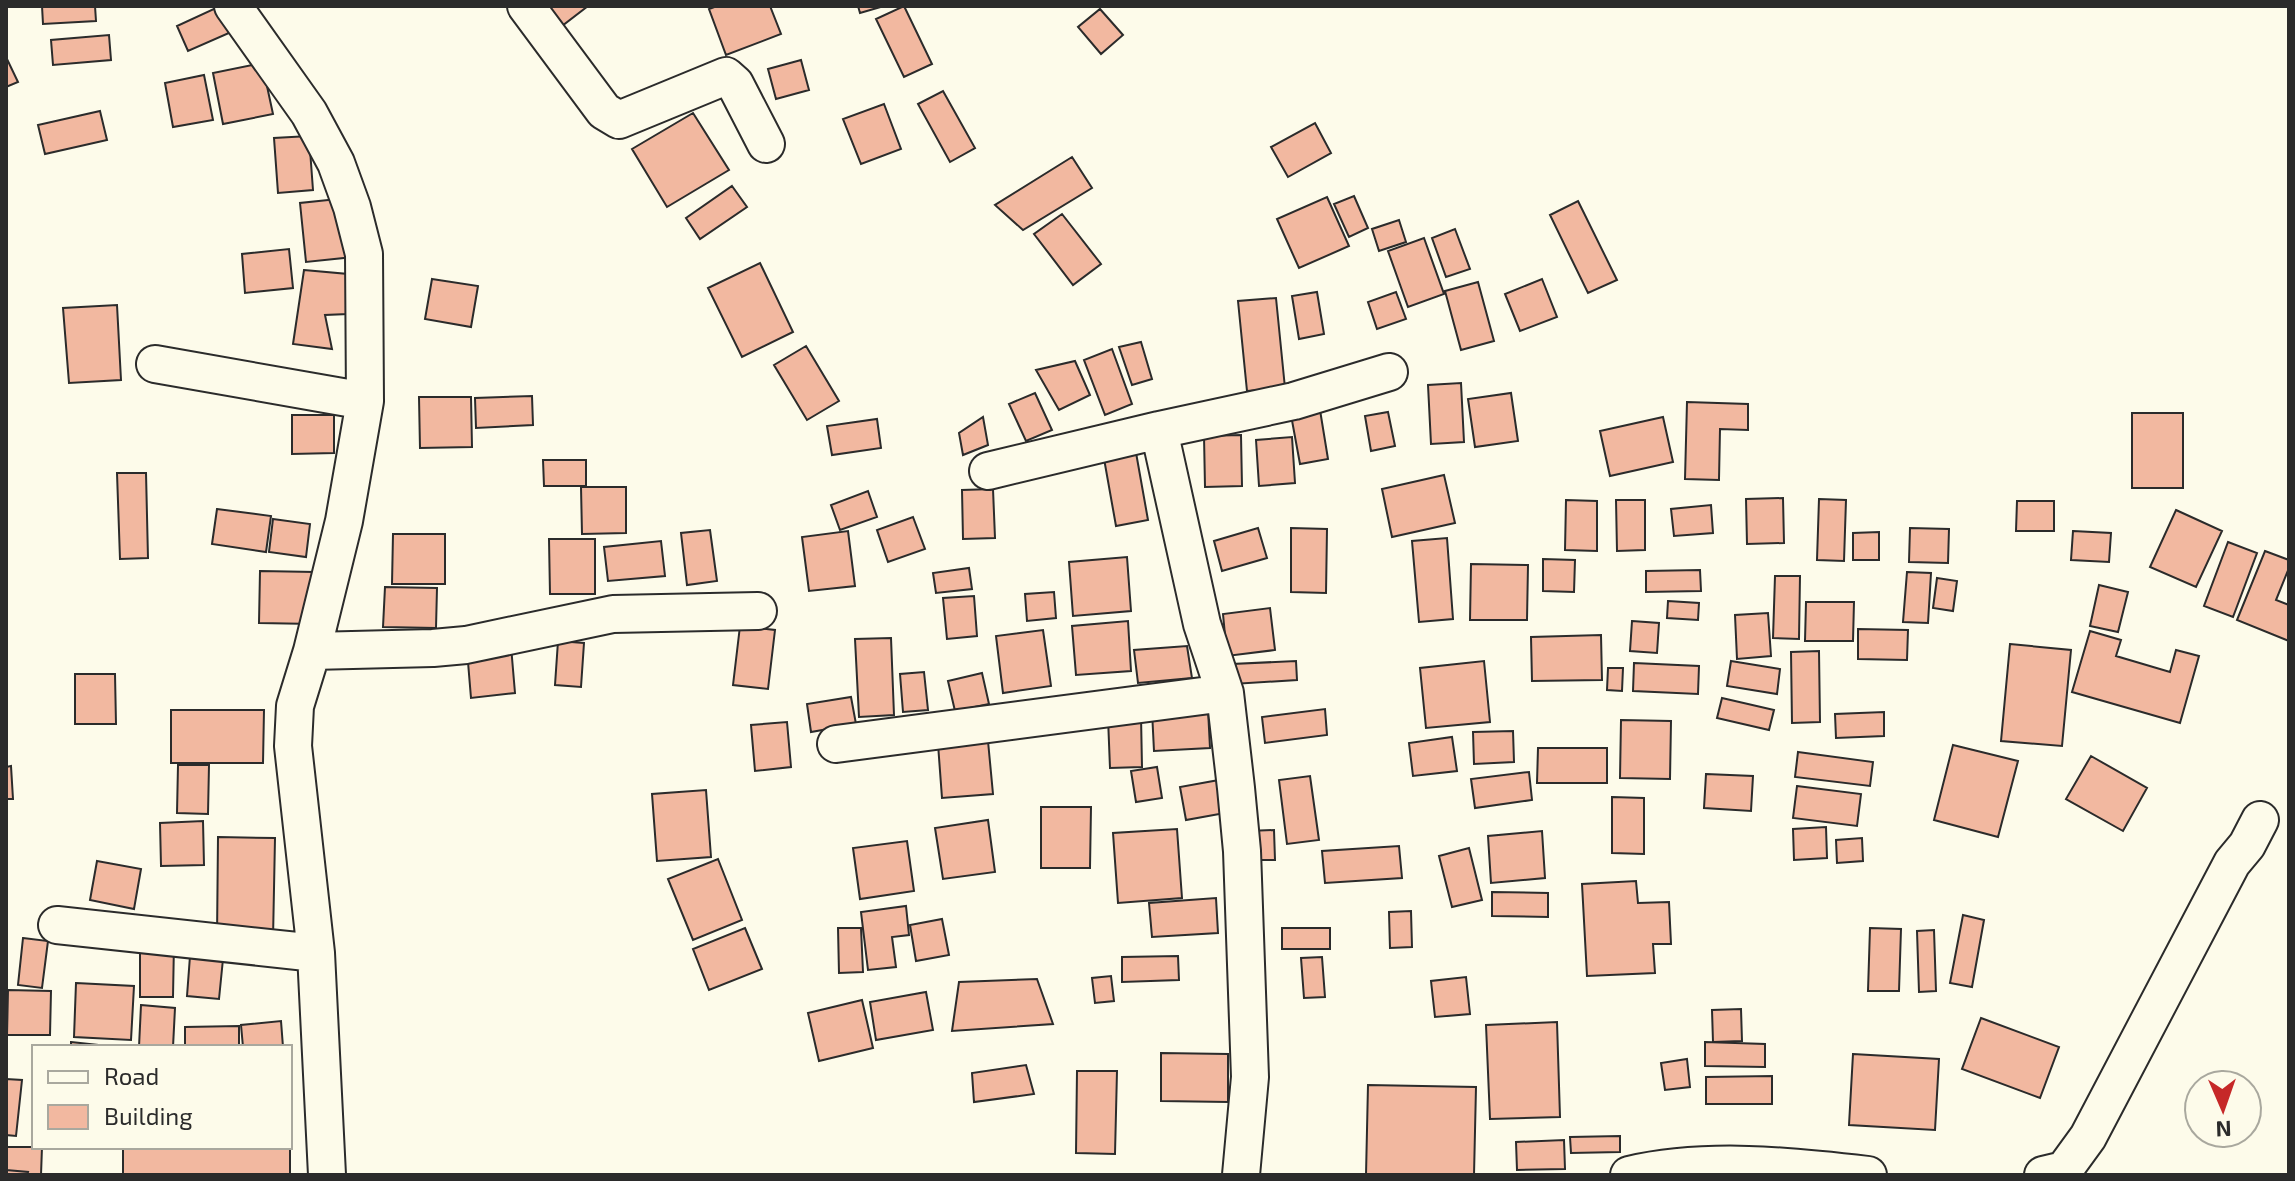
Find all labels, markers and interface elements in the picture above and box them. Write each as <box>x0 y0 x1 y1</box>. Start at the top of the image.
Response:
legend <box>32 1045 292 1149</box>
text: Road <box>104 1061 159 1090</box>
north arrow <box>2183 1069 2263 1149</box>
text: Building <box>104 1101 193 1130</box>
text: N <box>2215 1117 2232 1143</box>

